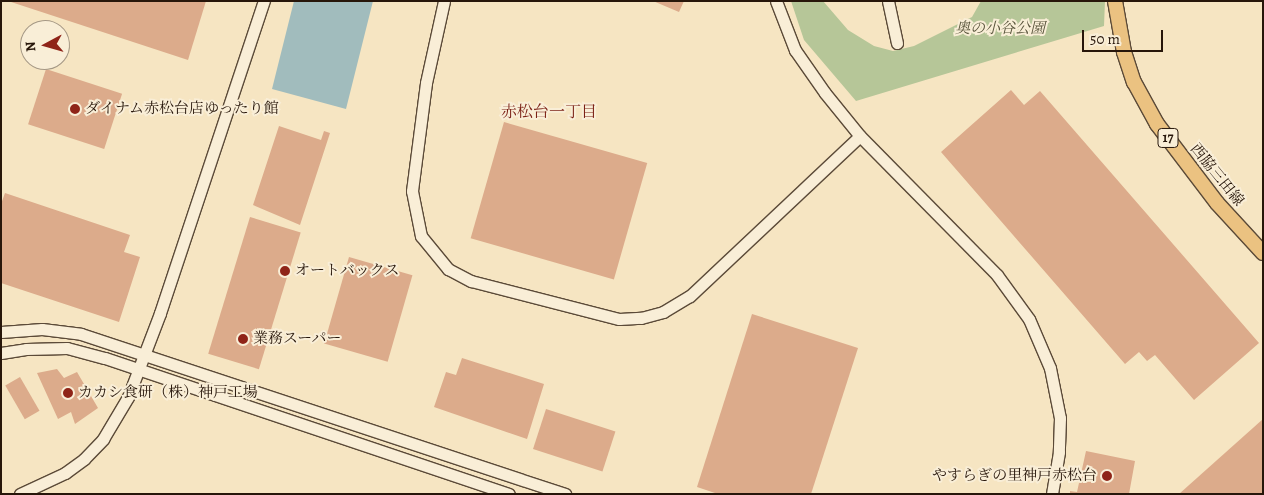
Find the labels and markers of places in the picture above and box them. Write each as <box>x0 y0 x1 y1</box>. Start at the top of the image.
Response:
place label: ダイナム赤松台店ゆったり館 <box>85 100 280 118</box>
marker: ダイナム赤松台店ゆったり館 <box>69 103 81 115</box>
place label: オートバックス <box>295 262 400 280</box>
marker: オートバックス <box>279 265 291 277</box>
place label: 業務スーパー <box>253 330 342 348</box>
marker: 業務スーパー <box>237 333 249 345</box>
place label: カカシ食研（株）神戸工場 <box>78 384 258 402</box>
marker: カカシ食研（株）神戸工場 <box>62 387 74 399</box>
place label: やすらぎの里神戸赤松台 <box>932 467 1097 485</box>
marker: やすらぎの里神戸赤松台 <box>1101 470 1113 482</box>

